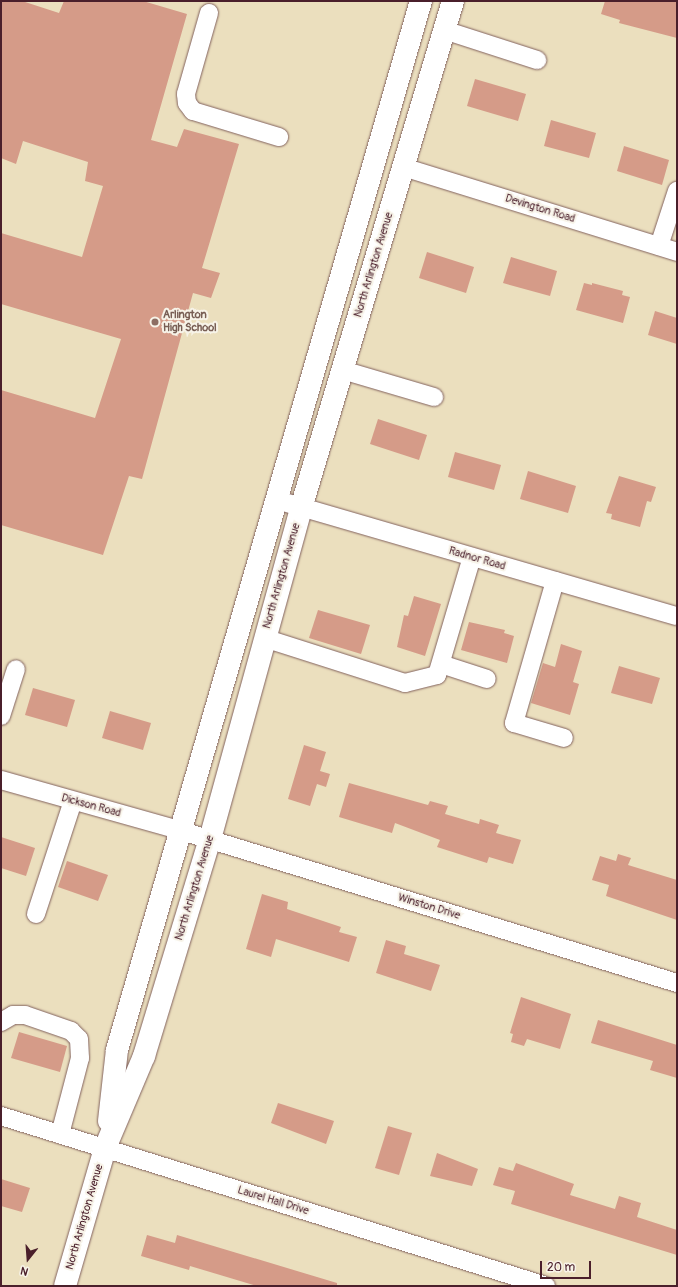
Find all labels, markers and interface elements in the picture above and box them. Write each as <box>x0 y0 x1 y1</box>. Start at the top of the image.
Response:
street label: Devington Road <box>503 192 577 226</box>
street label: North Arlington Avenue <box>352 211 396 319</box>
place label: Arlington High School <box>163 309 217 335</box>
marker: Arlington High School <box>150 317 160 327</box>
street label: North Arlington Avenue <box>261 522 303 630</box>
street label: Radnor Road <box>447 545 507 573</box>
street label: Dickson Road <box>60 792 122 820</box>
street label: North Arlington Avenue <box>173 834 217 942</box>
street label: Winston Drive <box>396 891 462 923</box>
street label: North Arlington Avenue <box>64 1163 106 1271</box>
street label: Laurel Hall Drive <box>236 1184 310 1218</box>
north arrow <box>8 1239 48 1279</box>
scale bar <box>542 1253 593 1279</box>
text: 20 m <box>547 1260 575 1275</box>
text: N <box>19 1264 30 1278</box>

